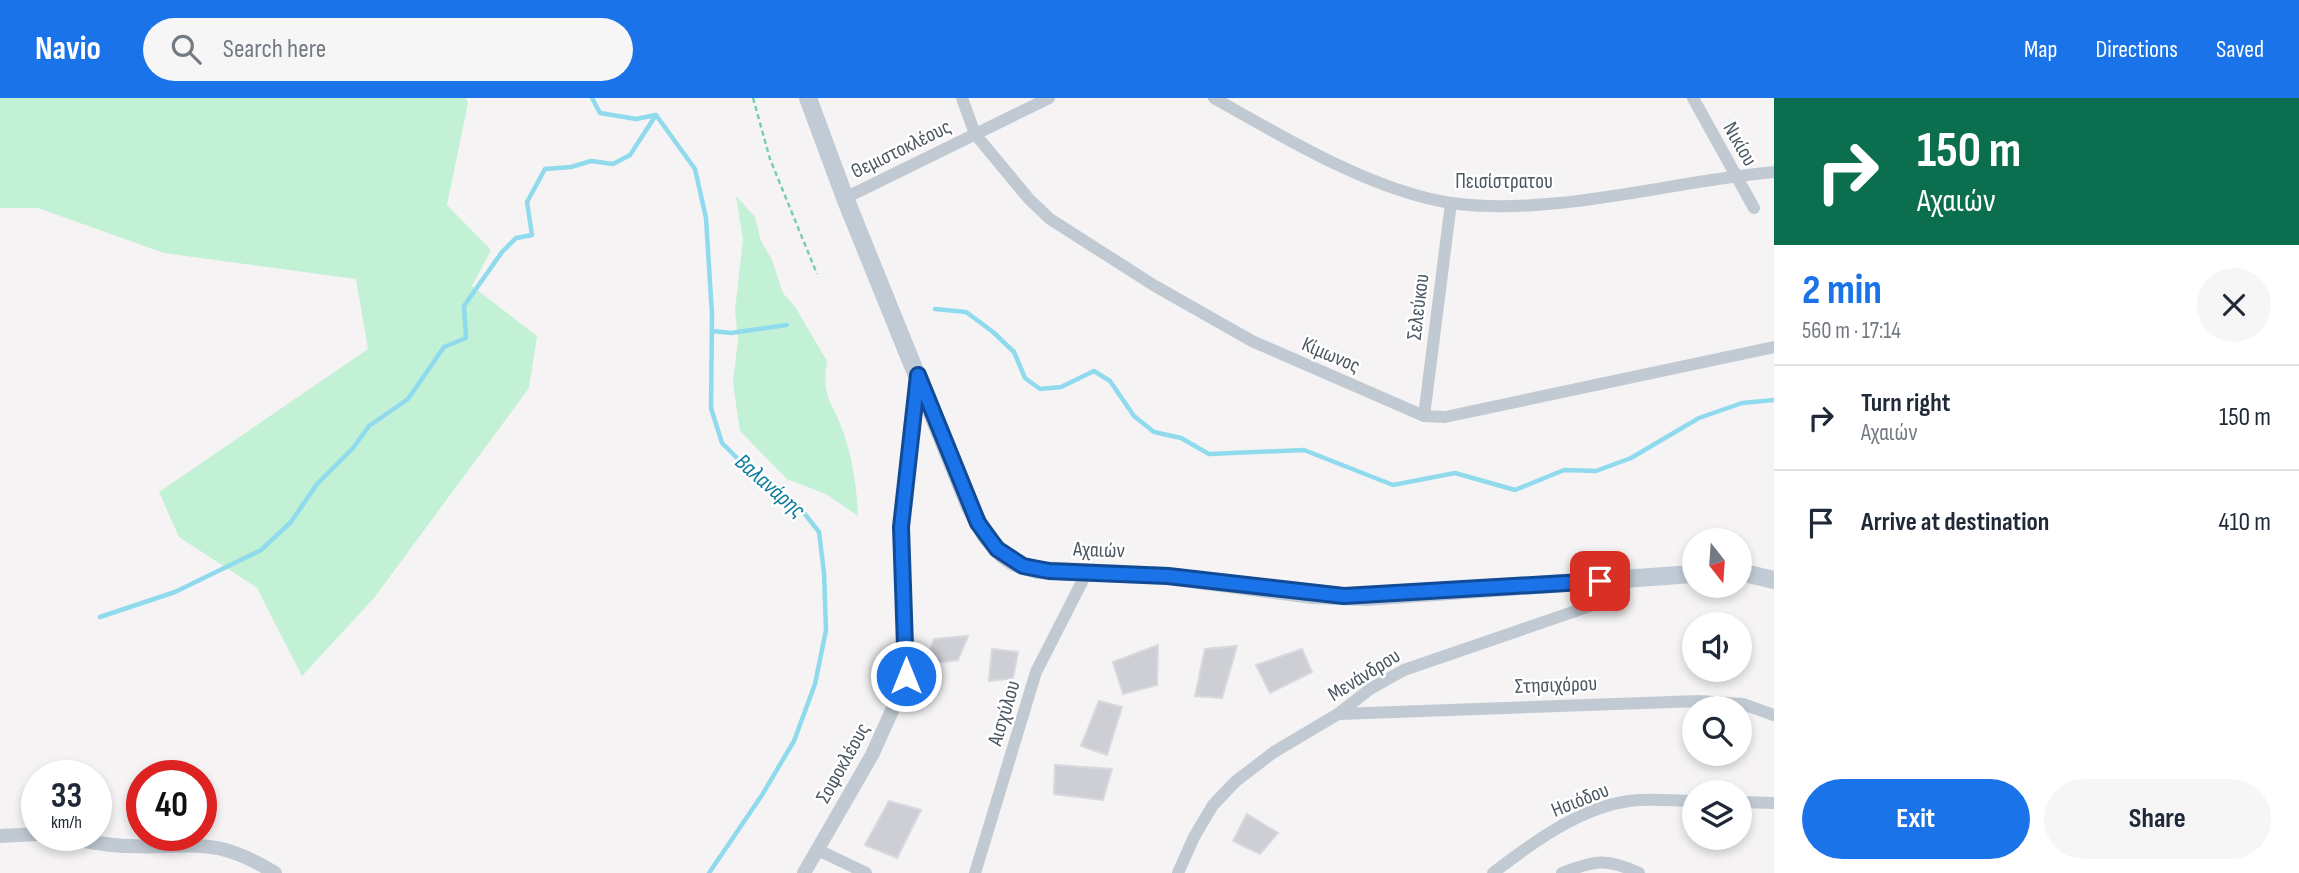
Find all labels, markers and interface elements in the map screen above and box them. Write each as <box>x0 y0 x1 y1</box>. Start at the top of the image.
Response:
search box <box>143 18 633 81</box>
text: Navio <box>35 29 101 69</box>
icon: search <box>167 30 205 68</box>
text: Search here <box>223 34 326 65</box>
text: Map <box>2024 35 2057 64</box>
text: Directions <box>2095 35 2178 64</box>
text: Saved <box>2216 35 2264 64</box>
street label: Θεμιστοκλέους <box>847 114 955 184</box>
street label: Νικίου <box>1718 118 1762 170</box>
text: 150 m <box>1917 122 2021 181</box>
icon: right <box>1802 126 1893 217</box>
street label: Πεισίστρατου <box>1455 169 1553 194</box>
text: Αχαιών <box>1917 182 1995 221</box>
text: 2 min <box>1802 265 1882 316</box>
button: close <box>2197 268 2271 342</box>
street label: Σελεύκου <box>1402 272 1434 342</box>
text: 560 m · 17:14 <box>1802 317 1901 345</box>
street label: Κίμωνος <box>1298 332 1364 378</box>
text: Turn right <box>1861 388 1950 419</box>
icon: right <box>1802 399 1840 437</box>
text: 150 m <box>2219 402 2271 433</box>
text: Αχαιών <box>1861 419 1917 447</box>
water label: Βαλανάρης <box>729 448 811 524</box>
icon: arrive <box>1802 504 1840 542</box>
text: Arrive at destination <box>1861 507 2049 538</box>
text: 410 m <box>2219 507 2271 538</box>
north arrow <box>1682 528 1752 598</box>
map controls <box>1682 528 1752 850</box>
street label: Αχαιών <box>1072 537 1125 563</box>
pin <box>1570 551 1630 611</box>
icon: arrive <box>1581 562 1619 600</box>
button: sound <box>1682 612 1752 682</box>
position arrow <box>869 639 943 713</box>
street label: Μενάνδρου <box>1323 643 1405 707</box>
street label: Στησιχόρου <box>1514 671 1598 699</box>
street label: Αισχύλου <box>982 677 1026 749</box>
button: search <box>1682 696 1752 766</box>
street label: Σοφοκλέους <box>811 718 875 808</box>
speed limit sign: 40 <box>126 760 217 851</box>
text: 33 <box>51 775 82 818</box>
street label: Ησιόδου <box>1548 777 1612 823</box>
button: Exit <box>1802 779 2030 859</box>
button: Share <box>2044 779 2271 859</box>
button: layers <box>1682 780 1752 850</box>
text: km/h <box>51 812 82 833</box>

